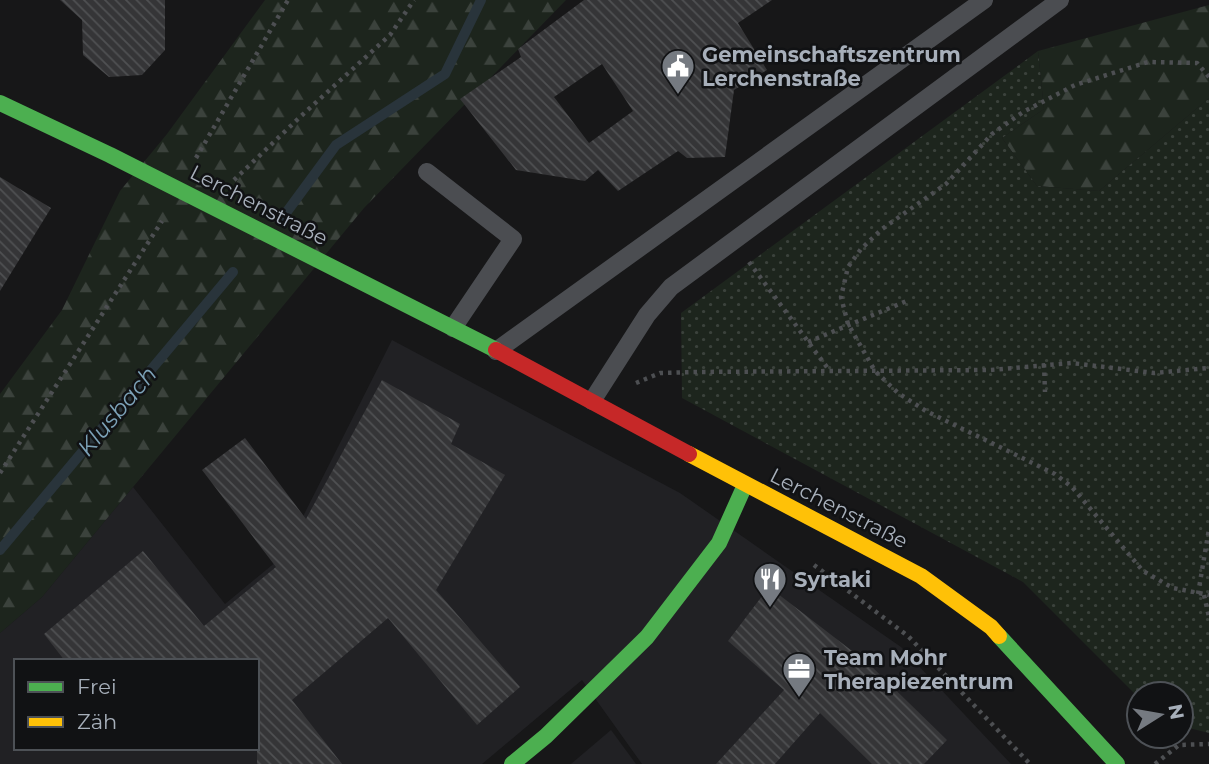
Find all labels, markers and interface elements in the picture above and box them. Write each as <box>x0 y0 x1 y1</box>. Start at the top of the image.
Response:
place label: Gemeinschaftszentrum Lerchenstraße <box>702 42 961 91</box>
public building icon: Gemeinschaftszentrum Lerchenstraße <box>659 47 697 96</box>
street label: Lerchenstraße <box>186 160 332 250</box>
water label: Klusbach <box>71 360 163 462</box>
street label: Lerchenstraße <box>766 463 912 553</box>
restaurant icon: Syrtaki <box>751 560 789 609</box>
place label: Syrtaki <box>794 567 871 592</box>
place label: Team Mohr Therapiezentrum <box>824 645 1014 694</box>
office icon: Team Mohr Therapiezentrum <box>780 650 818 699</box>
legend <box>14 659 259 750</box>
text: Frei <box>77 674 117 699</box>
north arrow <box>1125 680 1195 750</box>
text: N <box>1163 702 1189 722</box>
text: Zäh <box>77 709 117 734</box>

